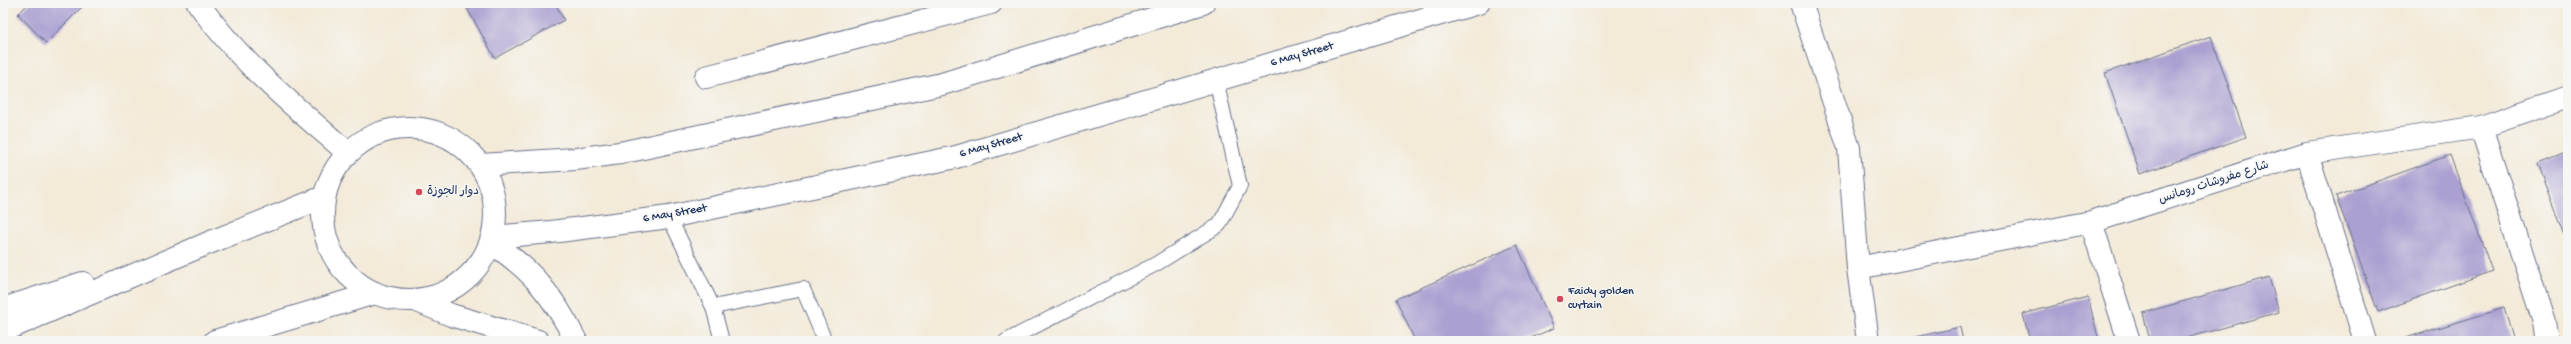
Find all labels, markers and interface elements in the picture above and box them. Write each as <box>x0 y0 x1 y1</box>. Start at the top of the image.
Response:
street label: 6 May Street <box>1269 39 1336 71</box>
street label: 6 May Street <box>958 130 1025 162</box>
street label: شارع مفروشات رومانس <box>2157 159 2271 207</box>
place label: دوار الجوزة <box>427 185 479 199</box>
marker: دوار الجوزة <box>414 187 424 197</box>
street label: 6 May Street <box>642 201 709 227</box>
place label: Faidy golden curtain <box>1567 285 1634 313</box>
marker: Faidy golden curtain <box>1555 294 1565 304</box>

